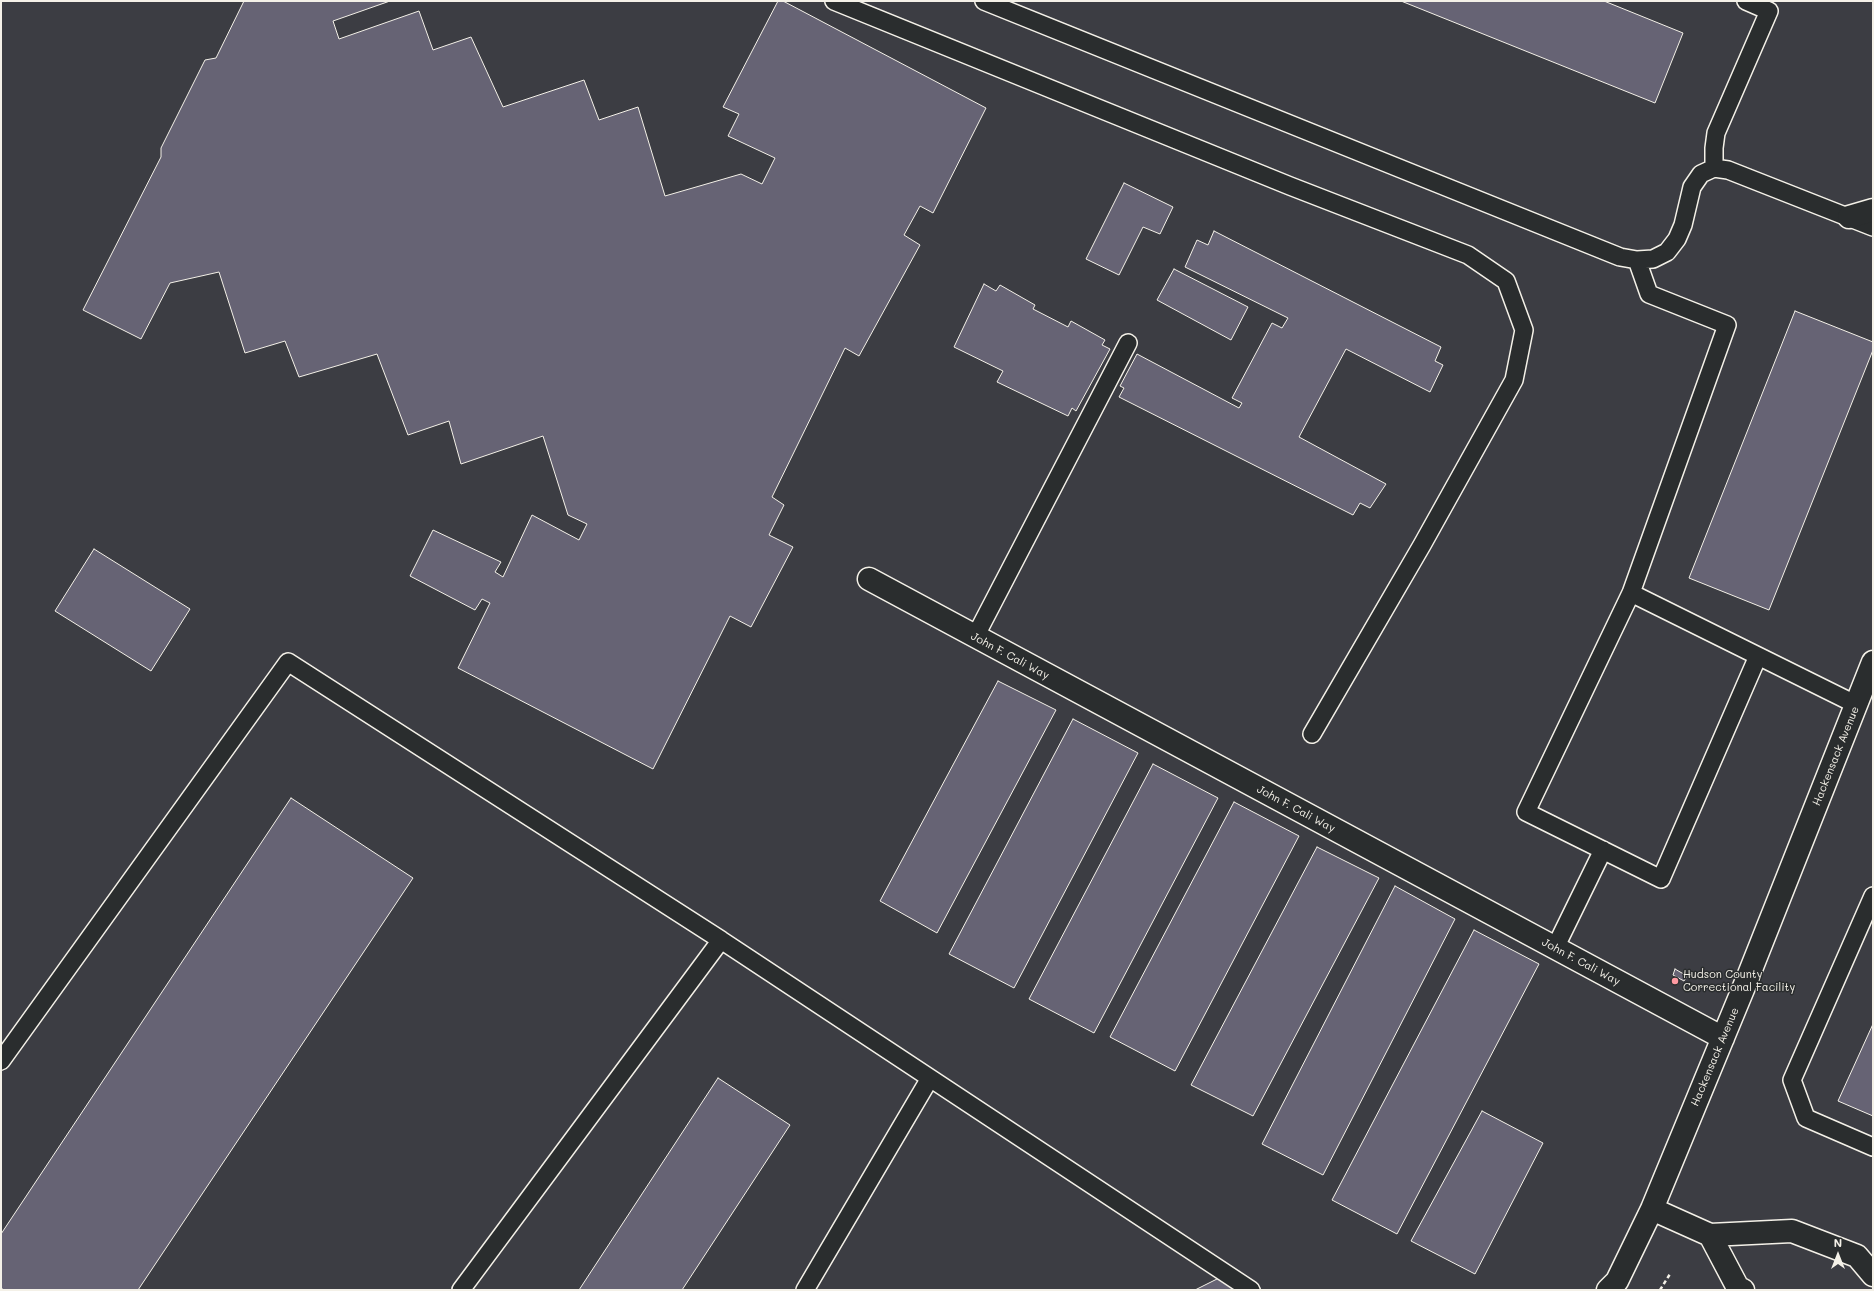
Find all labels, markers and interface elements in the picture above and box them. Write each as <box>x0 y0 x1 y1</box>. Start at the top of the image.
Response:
street label: John F. Cali Way <box>969 630 1051 682</box>
street label: Hackensack Avenue <box>1810 704 1862 808</box>
street label: John F. Cali Way <box>1255 783 1337 835</box>
street label: John F. Cali Way <box>1540 936 1622 988</box>
place label: Hudson County Correctional Facility <box>1683 968 1795 994</box>
marker: Hudson County Correctional Facility <box>1670 976 1680 986</box>
street label: Hackensack Avenue <box>1688 1006 1742 1108</box>
north arrow <box>1818 1235 1858 1275</box>
text: N <box>1834 1235 1842 1250</box>

